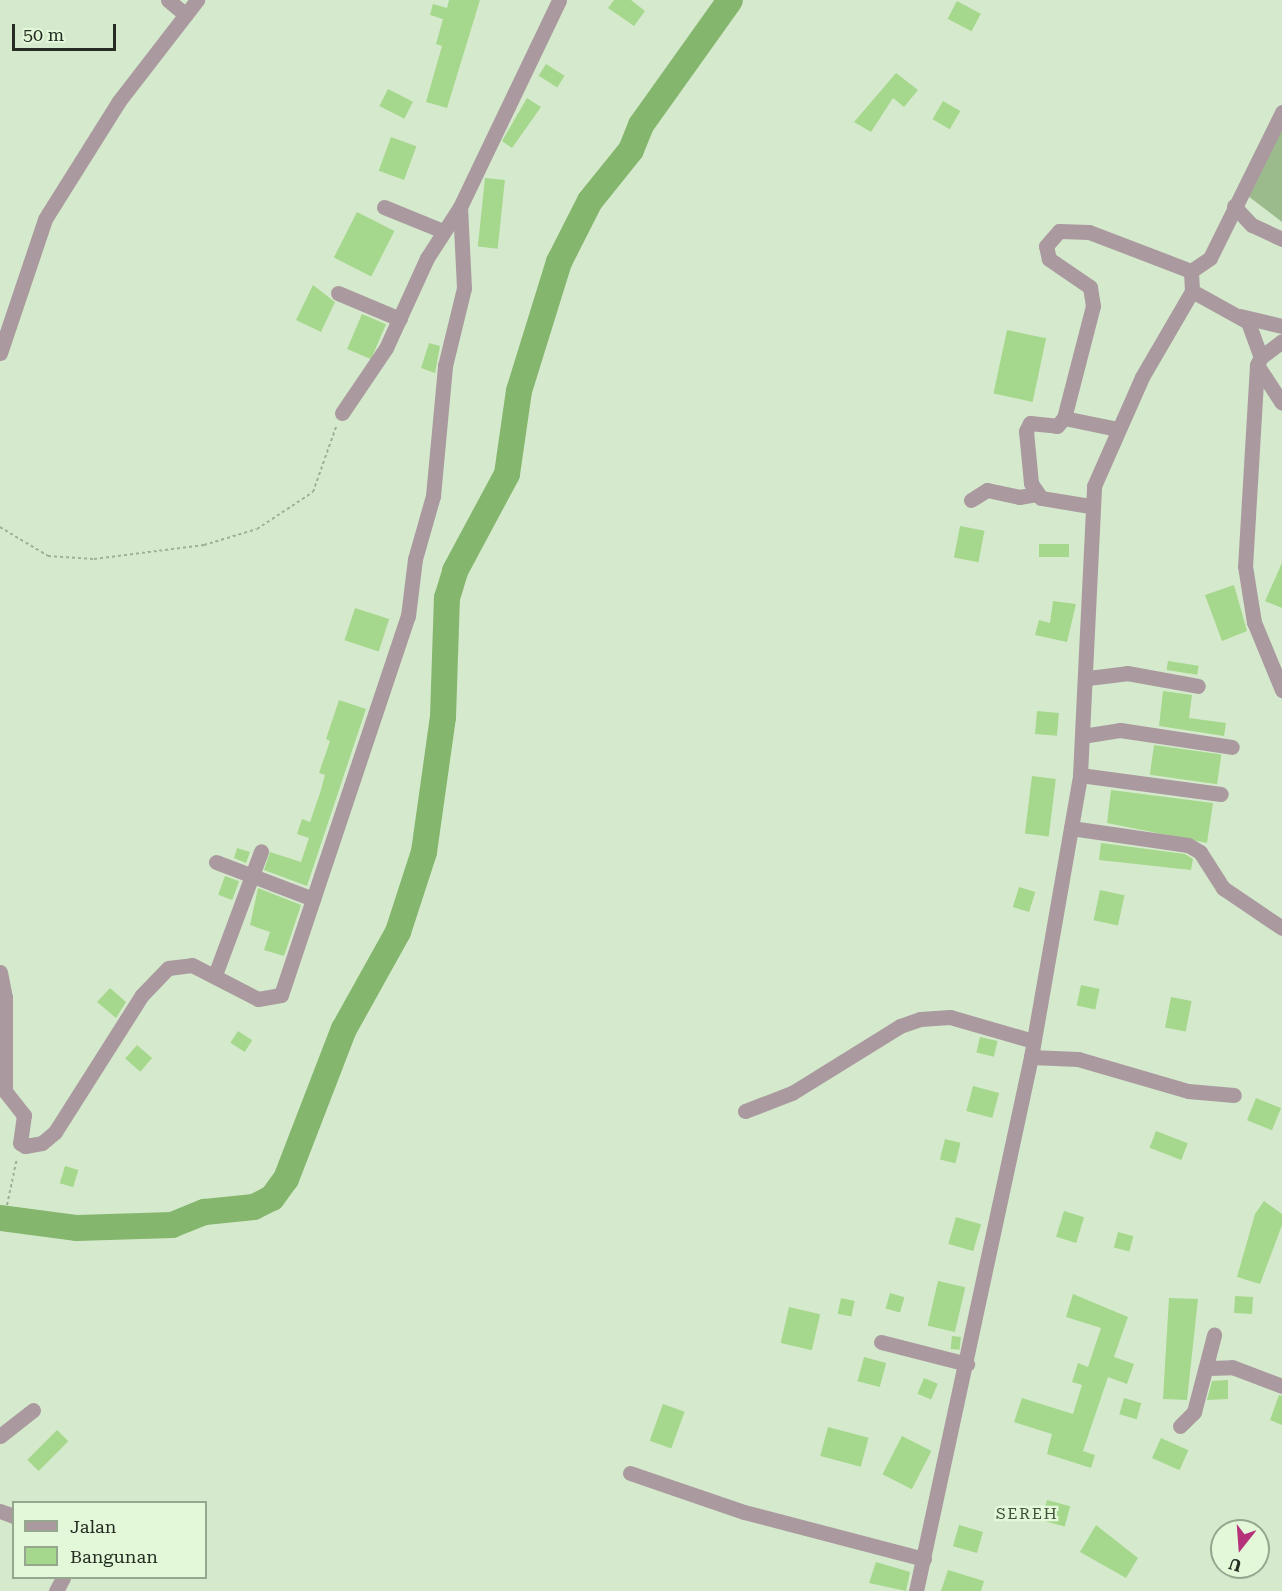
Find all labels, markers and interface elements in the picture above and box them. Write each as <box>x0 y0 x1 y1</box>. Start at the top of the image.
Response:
scale bar <box>15 12 118 50</box>
text: 50 m <box>23 24 64 45</box>
legend <box>12 1501 207 1579</box>
district label: SEREH <box>996 1504 1058 1524</box>
text: Jalan <box>70 1516 116 1537</box>
north arrow <box>1210 1519 1270 1579</box>
text: Bangunan <box>70 1546 158 1567</box>
text: U <box>1227 1554 1244 1576</box>

